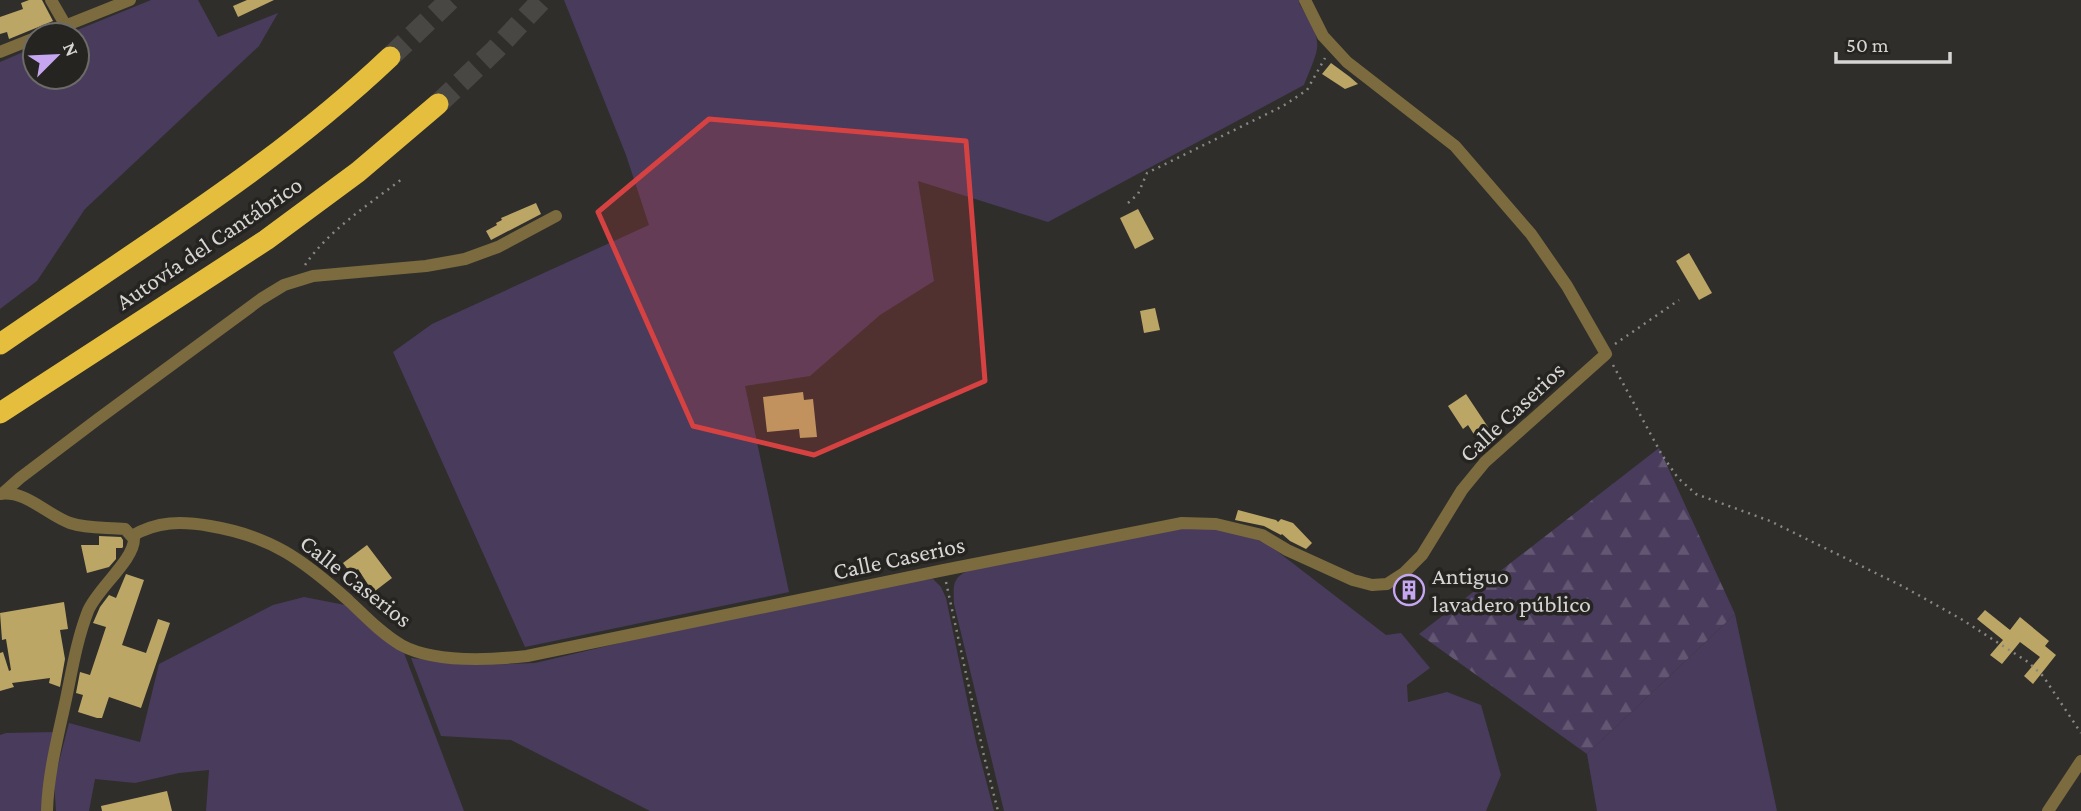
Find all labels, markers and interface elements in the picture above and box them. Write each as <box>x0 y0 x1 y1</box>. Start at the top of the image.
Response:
north arrow <box>21 21 91 91</box>
scale bar <box>1836 21 1950 65</box>
text: 50 m <box>1846 33 1889 57</box>
text: N <box>59 39 83 60</box>
street label: Autovía del Cantábrico <box>111 170 307 315</box>
street label: Calle Caserios <box>1453 356 1570 467</box>
street label: Calle Caserios <box>295 529 417 633</box>
street label: Calle Caserios <box>831 530 967 585</box>
place label: Antiguo lavadero público <box>1432 562 1591 617</box>
building icon: Antiguo lavadero público <box>1392 573 1426 607</box>

